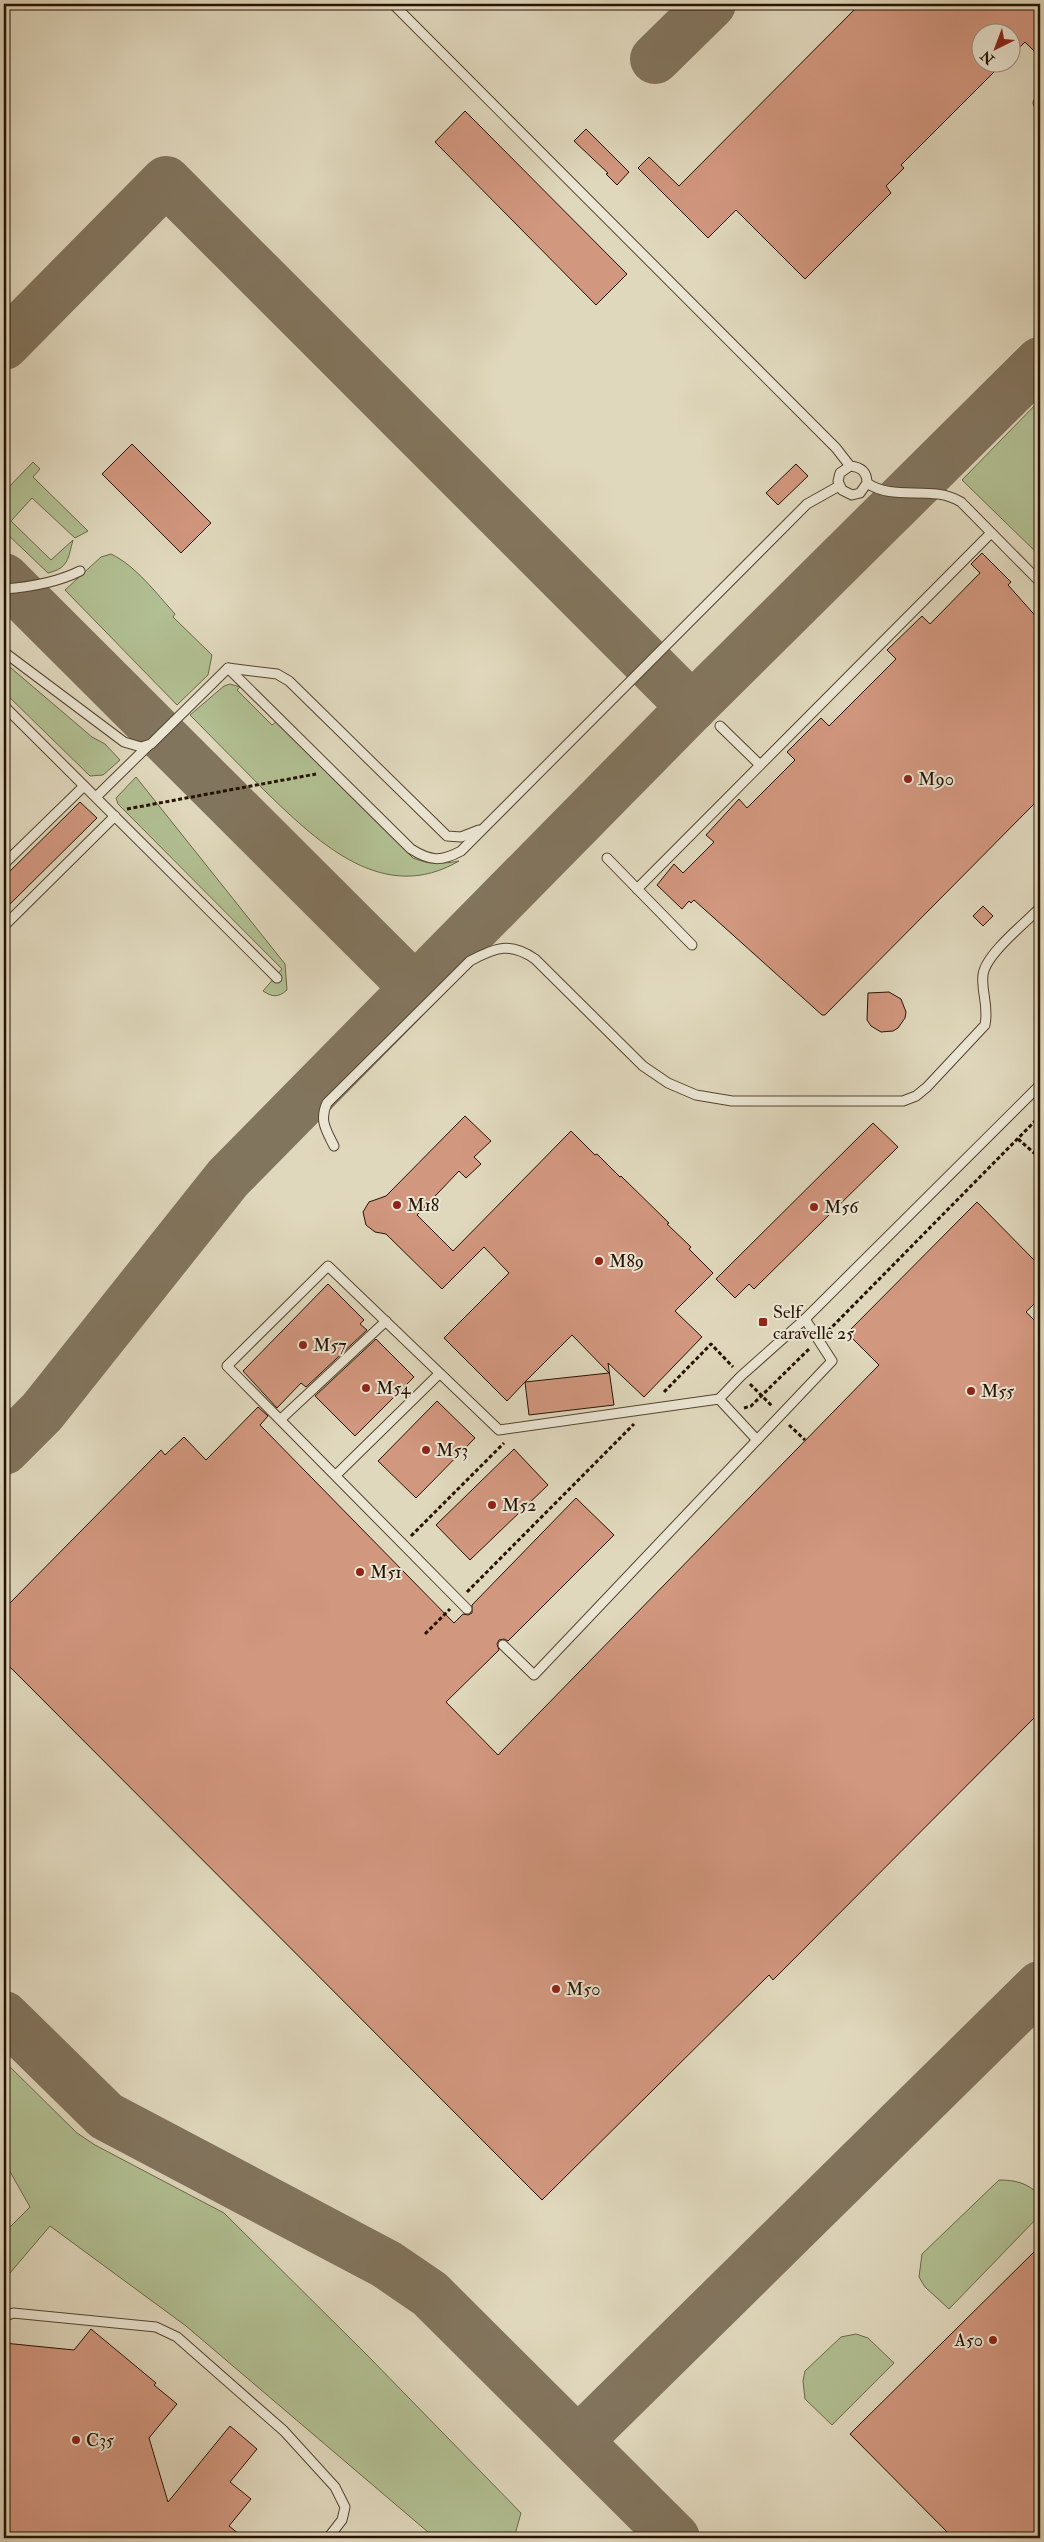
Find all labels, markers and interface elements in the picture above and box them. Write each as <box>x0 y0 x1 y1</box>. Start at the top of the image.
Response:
north arrow <box>972 22 1022 72</box>
text: N <box>977 46 999 68</box>
place label: M90 <box>918 768 954 791</box>
marker: M90 <box>902 773 914 785</box>
place label: M18 <box>407 1194 439 1217</box>
place label: M56 <box>824 1196 859 1219</box>
marker: M18 <box>391 1199 403 1211</box>
marker: M56 <box>808 1201 820 1213</box>
place label: M89 <box>609 1250 644 1273</box>
marker: M89 <box>593 1255 605 1267</box>
place label: Self caravelle 25 <box>773 1301 854 1345</box>
marker: Self caravelle 25 <box>757 1316 769 1328</box>
place label: M57 <box>313 1334 347 1357</box>
marker: M57 <box>297 1339 309 1351</box>
place label: M54 <box>376 1377 412 1400</box>
place label: M55 <box>981 1380 1014 1403</box>
marker: M54 <box>360 1382 372 1394</box>
marker: M55 <box>965 1385 977 1397</box>
place label: M53 <box>436 1439 468 1462</box>
marker: M53 <box>420 1444 432 1456</box>
place label: M52 <box>502 1494 536 1517</box>
marker: M52 <box>486 1499 498 1511</box>
place label: M51 <box>370 1561 402 1584</box>
marker: M51 <box>354 1566 366 1578</box>
place label: M50 <box>566 1978 600 2001</box>
marker: M50 <box>550 1983 562 1995</box>
place label: A50 <box>954 2329 983 2352</box>
marker: A50 <box>987 2334 999 2346</box>
place label: C35 <box>86 2429 114 2452</box>
marker: C35 <box>70 2434 82 2446</box>

